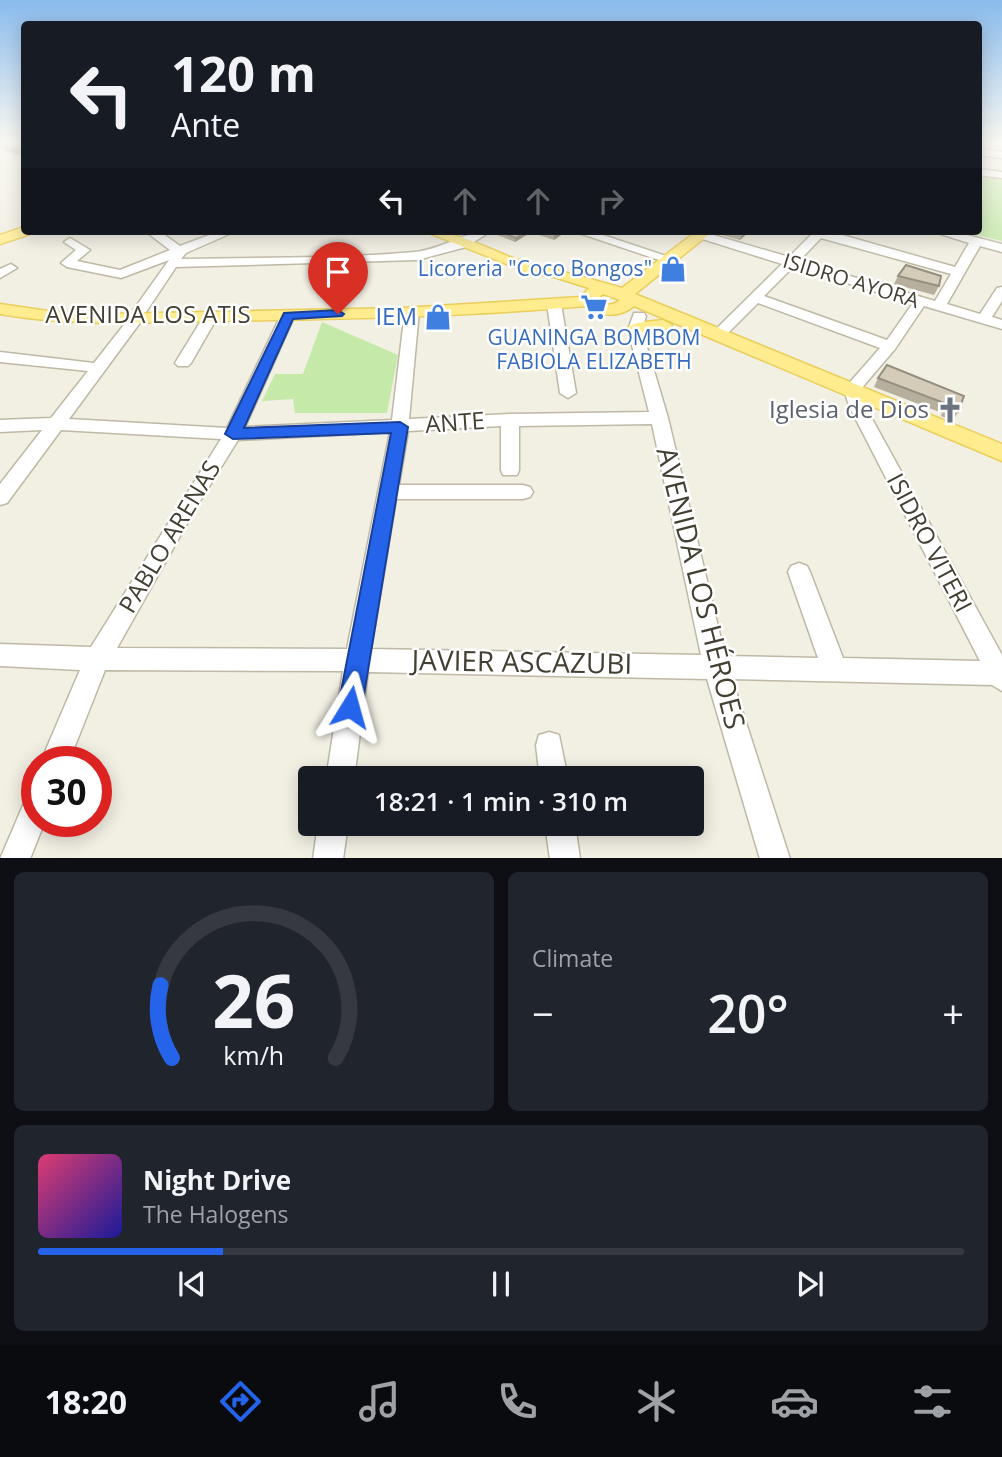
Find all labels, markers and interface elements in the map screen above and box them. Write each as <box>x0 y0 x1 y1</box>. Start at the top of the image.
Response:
text: 120 m <box>171 40 316 106</box>
icon: left <box>56 49 147 140</box>
text: Ante <box>171 103 240 146</box>
icon: left <box>373 182 411 220</box>
icon: ahead <box>446 182 484 220</box>
icon: ahead <box>519 182 557 220</box>
icon: right <box>592 182 630 220</box>
pin <box>308 242 368 314</box>
street label: ISIDRO AYORA <box>780 246 923 314</box>
icon: arrive <box>319 253 357 291</box>
place label: Licoreria "Coco Bongos" <box>418 254 652 282</box>
shop icon: Licoreria "Coco Bongos" <box>658 254 688 284</box>
supermarket icon: GUANINGA BOMBOM FABIOLA ELIZABETH <box>579 292 609 322</box>
street label: AVENIDA LOS ATIS <box>45 297 251 330</box>
place label: IEM <box>375 299 417 332</box>
shop icon: IEM <box>423 302 453 332</box>
place label: GUANINGA BOMBOM FABIOLA ELIZABETH <box>488 323 700 375</box>
place label: Iglesia de Dios <box>769 392 929 425</box>
church icon: Iglesia de Dios <box>935 395 965 425</box>
street label: ANTE <box>424 403 486 440</box>
street label: AVENIDA LOS HÉROES <box>649 443 755 733</box>
street label: PABLO ARENAS <box>110 454 227 619</box>
street label: ISIDRO VITERI <box>880 467 981 617</box>
street label: JAVIER ASCÁZUBI <box>408 640 633 682</box>
position arrow <box>313 670 387 744</box>
speed limit sign: 30 <box>21 746 112 837</box>
text: 18:21 · 1 min · 310 m <box>374 783 628 819</box>
text: Climate <box>532 942 613 974</box>
text: 26 <box>212 950 296 1049</box>
text: 20° <box>707 977 789 1048</box>
text: − <box>532 987 554 1039</box>
text: + <box>942 987 964 1039</box>
text: km/h <box>224 1037 284 1071</box>
text: Night Drive <box>143 1162 291 1198</box>
text: The Halogens <box>143 1198 289 1230</box>
icon: previous <box>173 1265 211 1303</box>
icon: pause <box>482 1265 520 1303</box>
icon: next <box>791 1265 829 1303</box>
icon: directions <box>216 1377 265 1426</box>
icon: music <box>355 1377 404 1426</box>
icon: phone <box>493 1377 542 1426</box>
icon: climate <box>632 1377 681 1426</box>
icon: car <box>770 1377 819 1426</box>
icon: filters <box>908 1377 957 1426</box>
text: 18:20 <box>45 1380 127 1423</box>

